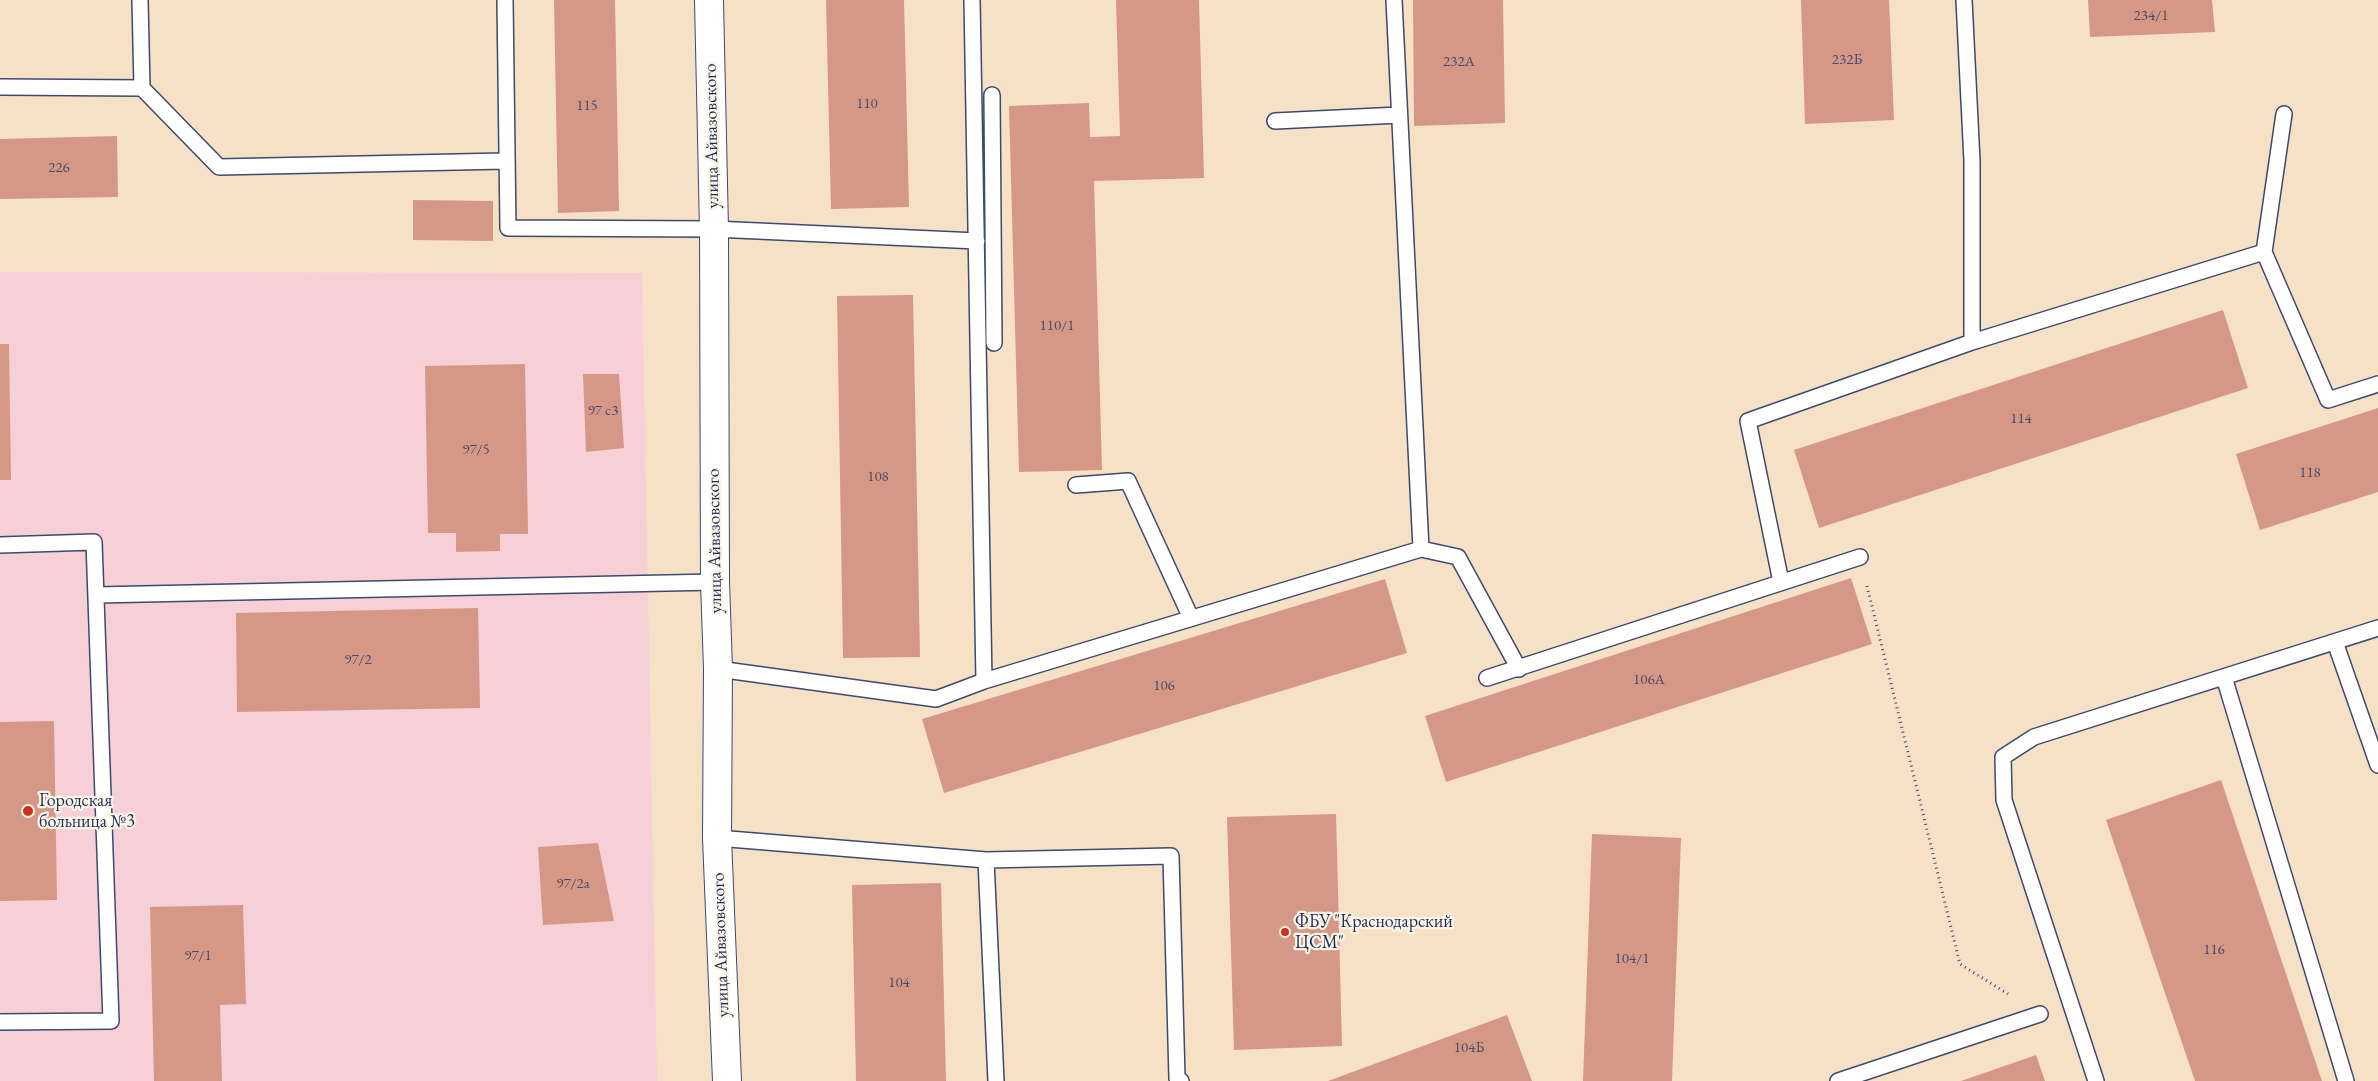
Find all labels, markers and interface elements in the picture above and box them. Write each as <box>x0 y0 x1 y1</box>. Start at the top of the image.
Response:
house number: 234/1 <box>2134 7 2168 25</box>
house number: 232Б <box>1832 51 1862 69</box>
house number: 232А <box>1443 53 1475 71</box>
street label: улица Айвазовского <box>700 63 724 209</box>
house number: 110 <box>856 95 878 113</box>
house number: 115 <box>576 97 598 115</box>
house number: 226 <box>48 159 70 177</box>
house number: 110/1 <box>1040 317 1074 335</box>
house number: 97 с3 <box>588 402 618 420</box>
house number: 114 <box>2010 410 2032 428</box>
house number: 97/5 <box>462 441 490 459</box>
house number: 118 <box>2299 464 2321 482</box>
street label: улица Айвазовского <box>703 468 727 614</box>
house number: 108 <box>867 468 889 486</box>
house number: 97/2 <box>344 651 372 669</box>
house number: 106А <box>1633 671 1665 689</box>
house number: 106 <box>1153 677 1175 695</box>
place label: Городская больница №3 <box>39 790 135 832</box>
marker: Городская больница №3 <box>21 804 35 818</box>
street label: улица Айвазовского <box>708 872 734 1018</box>
house number: 97/2а <box>556 875 590 893</box>
place label: ФБУ "Краснодарский ЦСМ" <box>1295 911 1453 954</box>
marker: ФБУ "Краснодарский ЦСМ" <box>1279 926 1291 938</box>
house number: 116 <box>2203 941 2225 959</box>
house number: 97/1 <box>184 947 212 965</box>
house number: 104/1 <box>1615 950 1649 968</box>
house number: 104 <box>888 974 910 992</box>
house number: 104Б <box>1454 1039 1484 1057</box>

